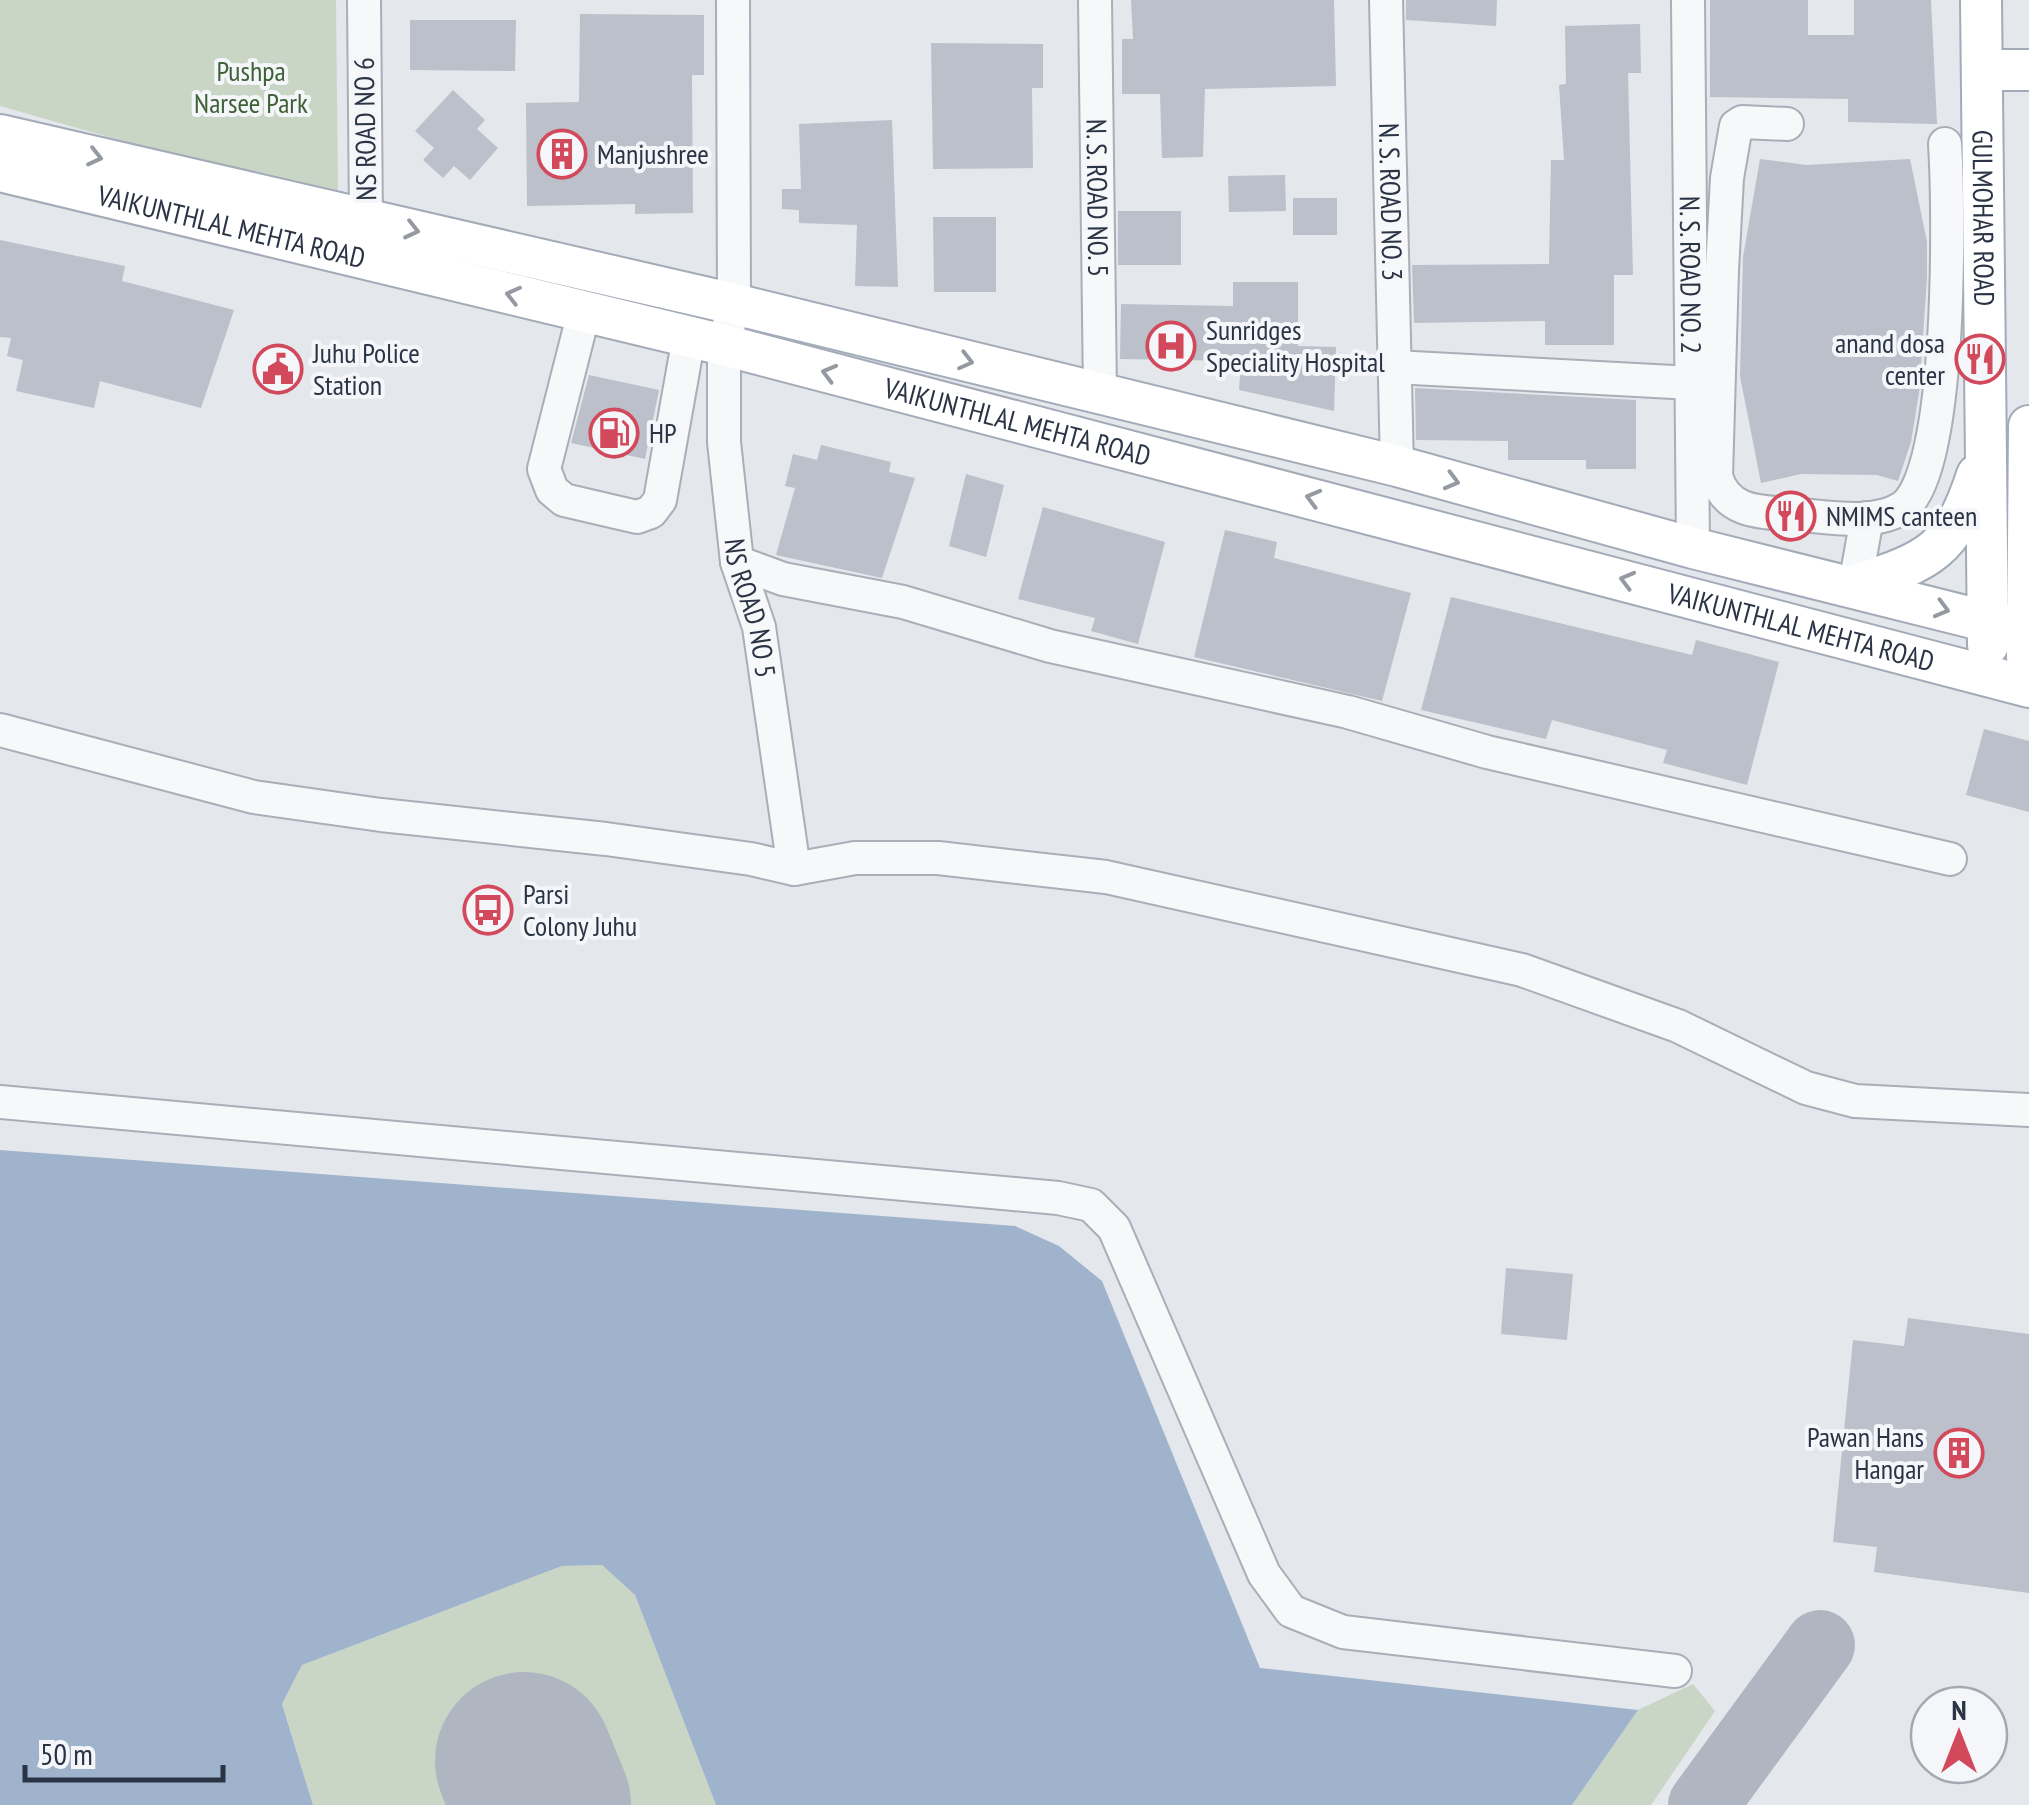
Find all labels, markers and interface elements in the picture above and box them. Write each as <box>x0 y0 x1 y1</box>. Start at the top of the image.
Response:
park label: Pushpa Narsee Park <box>194 52 308 121</box>
street label: NS ROAD NO 6 <box>345 57 384 201</box>
street label: N. S. ROAD NO. 5 <box>1079 119 1118 277</box>
street label: N. S. ROAD NO. 3 <box>1371 123 1412 281</box>
building icon: Manjushree <box>536 128 588 180</box>
street label: GULMOHAR ROAD <box>1964 130 2003 306</box>
place label: Manjushree <box>597 135 709 172</box>
one-way arrow <box>86 145 103 166</box>
street label: VAIKUNTHLAL MEHTA ROAD <box>93 176 369 276</box>
street label: N. S. ROAD NO. 2 <box>1672 196 1710 354</box>
one-way arrow <box>403 219 420 240</box>
one-way arrow <box>505 286 522 307</box>
place label: Sunridges Speciality Hospital <box>1206 311 1385 380</box>
hospital icon: Sunridges Speciality Hospital <box>1145 320 1197 372</box>
place label: anand dosa center <box>1835 324 1945 393</box>
restaurant icon: anand dosa center <box>1954 333 2006 385</box>
place label: Juhu Police Station <box>312 334 420 403</box>
public building icon: Juhu Police Station <box>252 343 304 395</box>
one-way arrow <box>957 349 974 370</box>
one-way arrow <box>821 363 838 384</box>
street label: VAIKUNTHLAL MEHTA ROAD <box>879 369 1155 474</box>
fuel station icon: HP <box>588 407 640 459</box>
place label: HP <box>649 414 677 451</box>
one-way arrow <box>1443 470 1460 491</box>
one-way arrow <box>1305 489 1322 510</box>
restaurant icon: NMIMS canteen <box>1765 490 1817 542</box>
place label: NMIMS canteen <box>1826 497 1977 534</box>
street label: NS ROAD NO 5 <box>717 537 785 680</box>
one-way arrow <box>1619 571 1636 592</box>
street label: VAIKUNTHLAL MEHTA ROAD <box>1663 574 1938 679</box>
one-way arrow <box>1933 597 1950 618</box>
place label: Parsi Colony Juhu <box>523 875 637 944</box>
bus stop icon: Parsi Colony Juhu <box>462 884 514 936</box>
place label: Pawan Hans Hangar <box>1807 1418 1924 1487</box>
building icon: Pawan Hans Hangar <box>1933 1427 1985 1479</box>
north arrow <box>1909 1685 2009 1785</box>
text: N <box>1951 1691 1967 1728</box>
scale bar <box>25 1720 222 1782</box>
text: 50 m <box>40 1734 93 1773</box>

